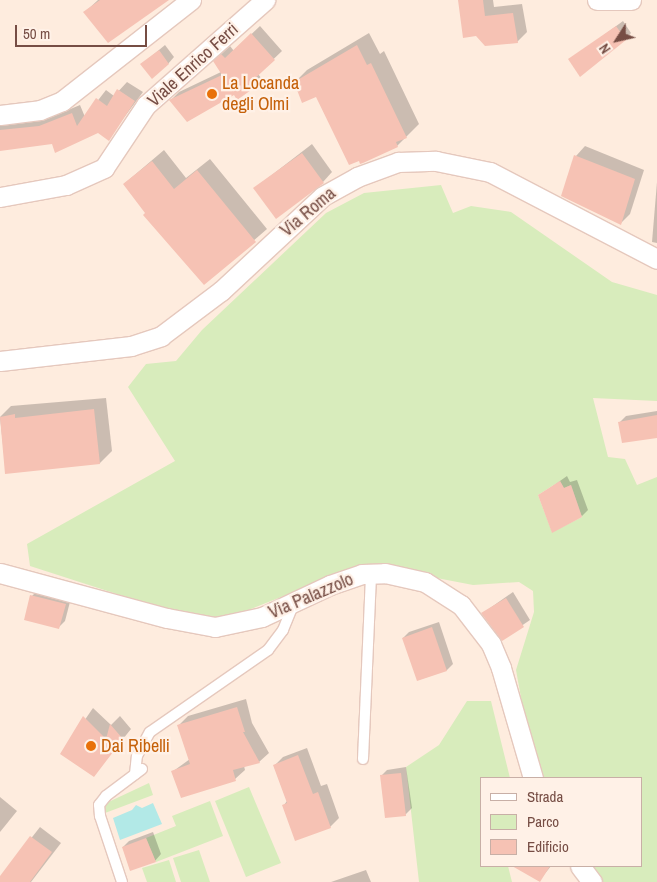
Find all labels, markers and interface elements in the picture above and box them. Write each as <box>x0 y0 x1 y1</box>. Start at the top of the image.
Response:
scale bar <box>18 15 150 47</box>
north arrow <box>592 15 642 65</box>
street label: Viale Enrico Ferri <box>143 19 243 111</box>
text: 50 m <box>23 23 50 44</box>
text: N <box>595 40 614 57</box>
place label: La Locanda degli Olmi <box>222 73 299 116</box>
marker: La Locanda degli Olmi <box>206 88 218 100</box>
street label: Via Roma <box>276 183 340 241</box>
street label: Via Palazzolo <box>265 568 357 624</box>
place label: Dai Ribelli <box>101 735 170 757</box>
marker: Dai Ribelli <box>85 740 97 752</box>
legend <box>480 777 642 867</box>
text: Strada <box>527 786 563 807</box>
text: Parco <box>527 811 559 832</box>
text: Edificio <box>527 836 569 857</box>

